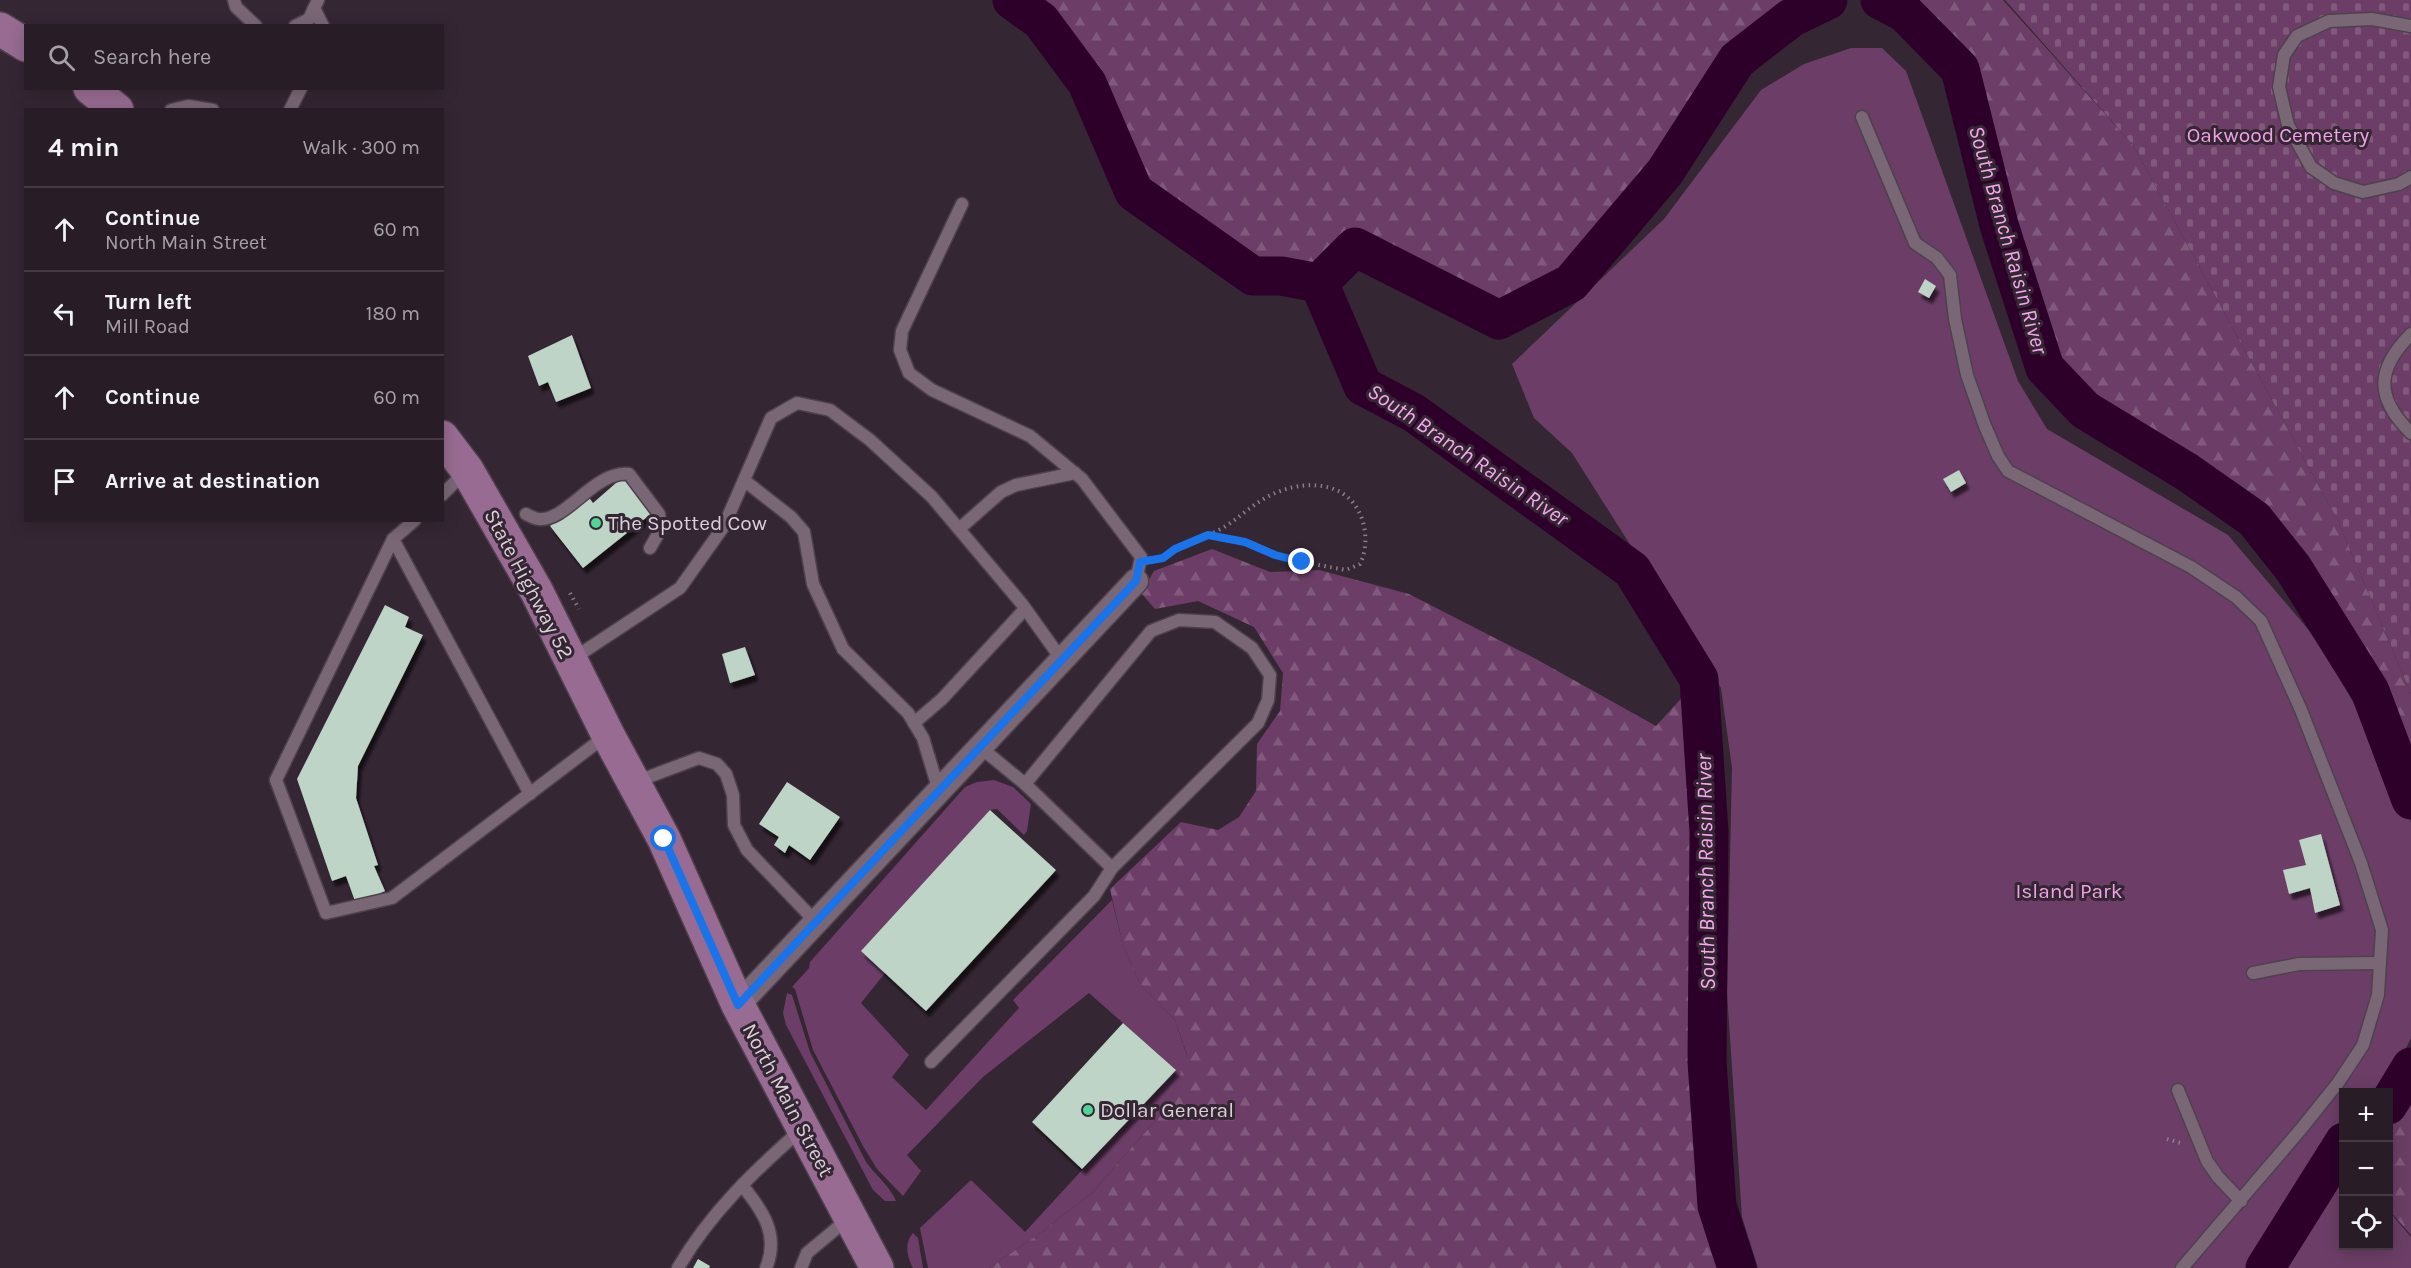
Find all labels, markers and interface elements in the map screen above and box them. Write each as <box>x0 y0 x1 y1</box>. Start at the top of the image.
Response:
search box <box>24 24 444 90</box>
icon: search <box>45 41 78 74</box>
text: Search here <box>93 44 211 70</box>
water label: South Branch Raisin River <box>1963 123 2053 359</box>
park label: Oakwood Cemetery <box>2187 123 2370 147</box>
text: 4 min <box>48 132 119 163</box>
text: Walk · 300 m <box>303 136 420 159</box>
text: Continue <box>105 205 200 231</box>
icon: ahead <box>48 213 81 246</box>
text: 60 m <box>373 218 420 241</box>
text: North Main Street <box>105 231 267 254</box>
text: Turn left <box>105 289 192 315</box>
icon: left <box>48 297 81 330</box>
text: 180 m <box>366 302 420 325</box>
text: Mill Road <box>105 315 190 338</box>
water label: South Branch Raisin River <box>1363 378 1575 533</box>
icon: ahead <box>48 381 81 414</box>
text: Continue <box>105 384 200 410</box>
text: 60 m <box>373 386 420 409</box>
icon: arrive <box>48 465 81 498</box>
text: Arrive at destination <box>105 468 320 494</box>
street label: State Highway 52 <box>479 505 579 663</box>
place label: The Spotted Cow <box>608 511 767 535</box>
marker: The Spotted Cow <box>589 516 603 530</box>
route end <box>1288 548 1314 574</box>
water label: South Branch Raisin River <box>1691 752 1721 990</box>
route start <box>650 825 676 851</box>
park label: Island Park <box>2015 879 2123 903</box>
street label: North Main Street <box>738 1019 839 1181</box>
map controls <box>2339 1088 2393 1250</box>
button: + <box>2339 1088 2393 1142</box>
place label: Dollar General <box>1100 1098 1234 1122</box>
marker: Dollar General <box>1081 1103 1095 1117</box>
button: − <box>2339 1142 2393 1196</box>
button: locate <box>2339 1196 2393 1250</box>

